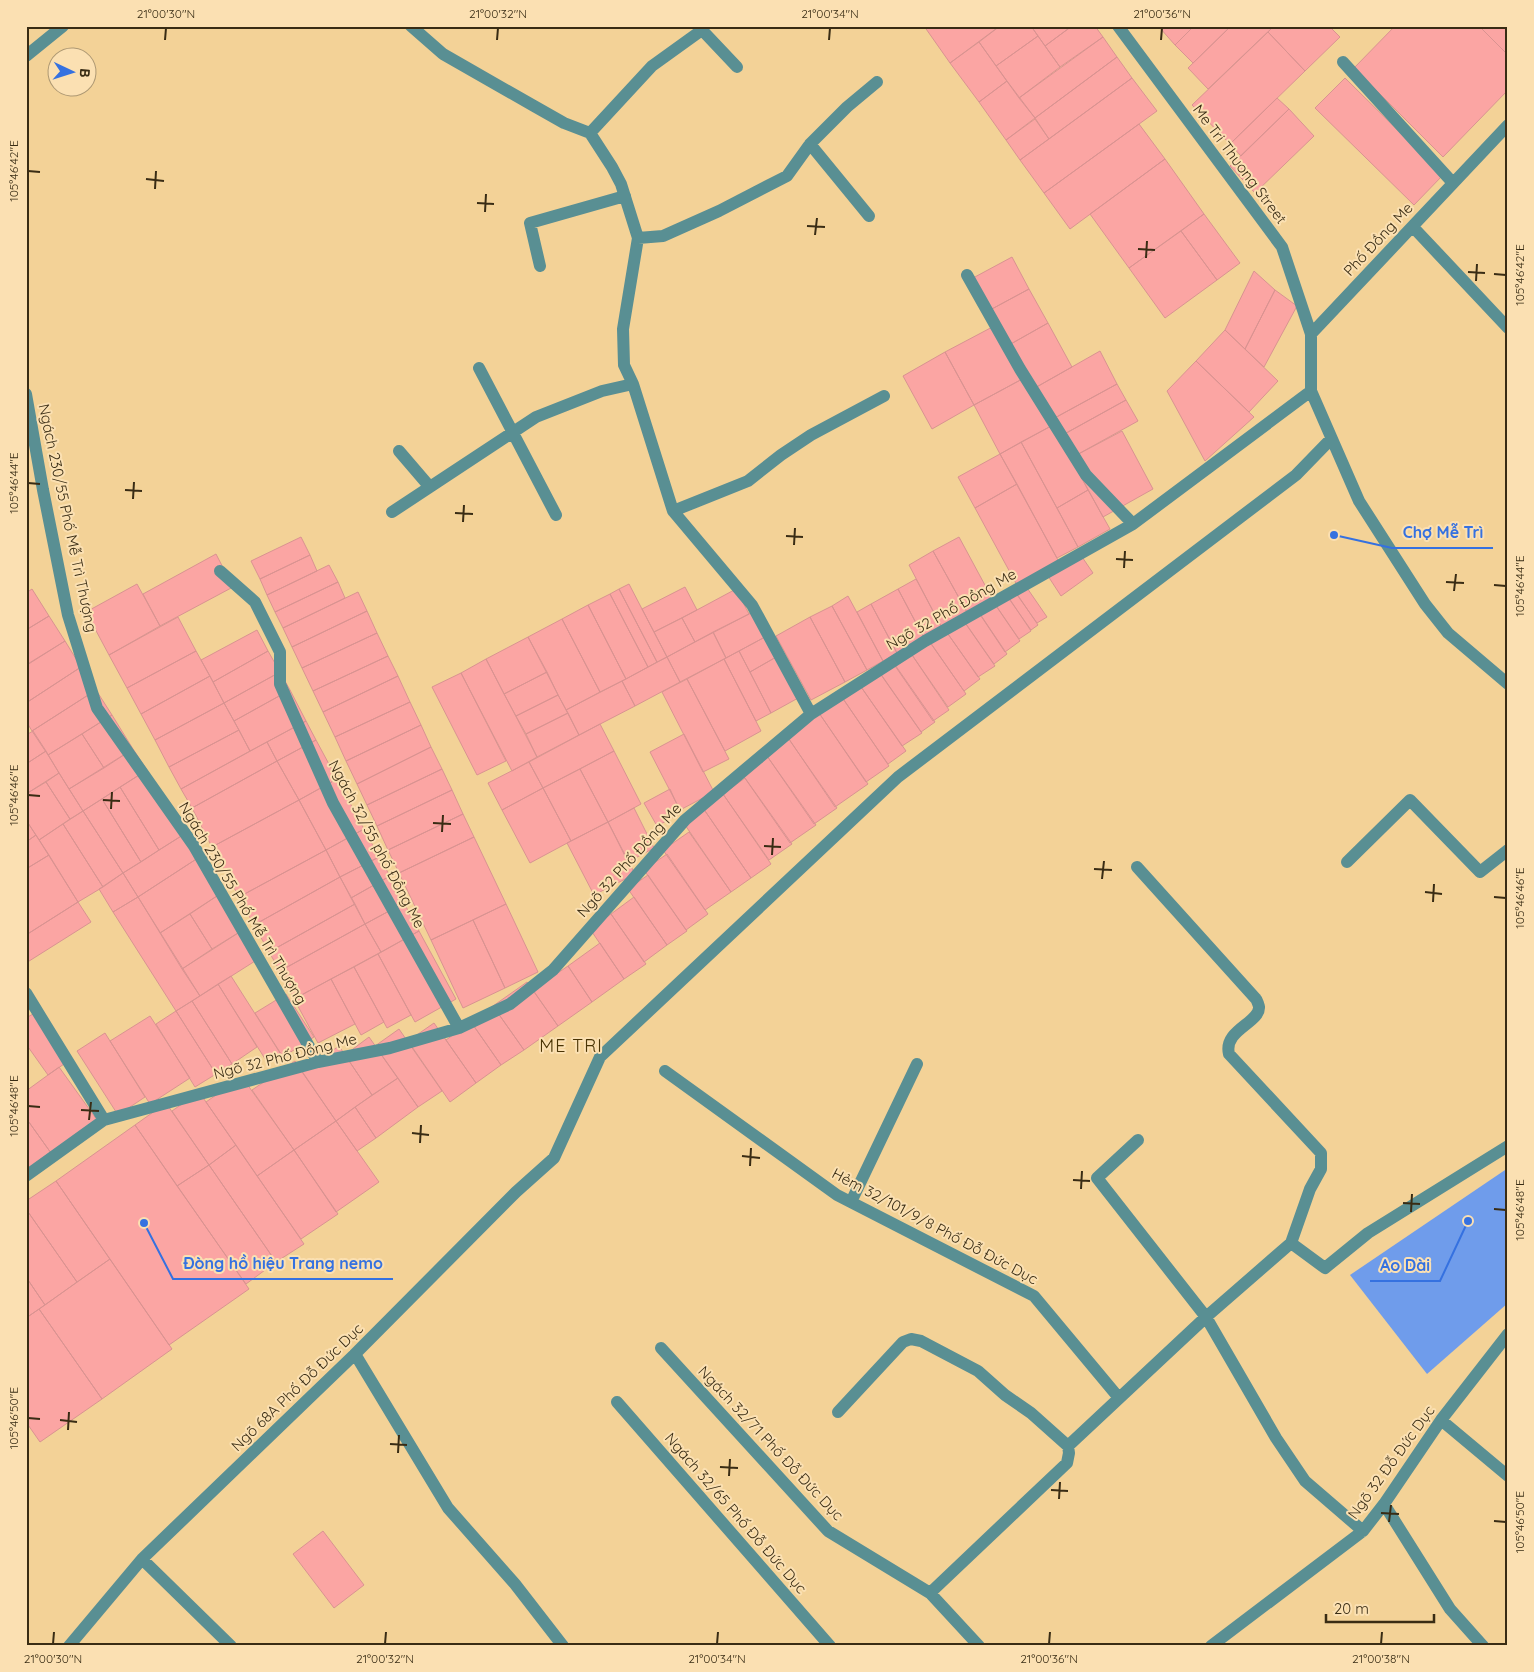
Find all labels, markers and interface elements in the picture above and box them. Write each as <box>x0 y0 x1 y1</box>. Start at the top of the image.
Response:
text: 21°00'30"N <box>137 6 195 21</box>
text: 21°00'32"N <box>469 6 527 21</box>
text: 21°00'34"N <box>801 6 859 21</box>
text: 21°00'36"N <box>1133 6 1191 21</box>
north arrow <box>48 48 98 98</box>
text: B <box>76 68 94 78</box>
street label: Me Tri Thuong Street <box>1189 101 1291 227</box>
text: 105°46'42"E <box>6 140 21 202</box>
street label: Phố Đồng Me <box>1339 198 1417 280</box>
text: 105°46'42"E <box>1512 244 1527 306</box>
street label: Ngách 230/55 Phố Mễ Trì Thượng <box>34 402 102 634</box>
text: 105°46'44"E <box>6 452 21 514</box>
callout: Chợ Mễ Trì <box>1392 517 1493 548</box>
text: Chợ Mễ Trì <box>1403 522 1483 542</box>
text: 105°46'44"E <box>1512 555 1527 617</box>
street label: Ngõ 32 Phố Đồng Me <box>883 564 1019 654</box>
street label: Ngách 32/55 phố Đồng Me <box>325 757 429 931</box>
text: 105°46'46"E <box>6 764 21 826</box>
street label: Ngách 230/55 Phố Mễ Trì Thượng <box>175 798 311 1008</box>
street label: Ngõ 32 Phố Đồng Me <box>573 799 685 921</box>
text: 105°46'46"E <box>1512 867 1527 929</box>
street label: Ngõ 32 Phố Đồng Me <box>211 1029 359 1083</box>
district label: ME TRI <box>539 1034 603 1057</box>
text: 105°46'48"E <box>6 1075 21 1137</box>
street label: Hẻm 32/101/9/8 Phố Đỗ Đức Dục <box>829 1164 1041 1289</box>
text: 105°46'48"E <box>1512 1179 1527 1241</box>
callout: Đòng hồ hiệu Trang nemo <box>173 1248 393 1279</box>
callout: Ao Dài <box>1370 1250 1440 1281</box>
text: Đòng hồ hiệu Trang nemo <box>182 1253 383 1273</box>
text: Ao Dài <box>1380 1255 1430 1275</box>
street label: Ngõ 68A Phố Đỗ Đức Dục <box>227 1319 367 1455</box>
street label: Ngách 32/71 Phố Đỗ Đức Dục <box>694 1362 848 1524</box>
text: 105°46'50"E <box>6 1387 21 1449</box>
street label: Ngõ 32 Đỗ Đức Dục <box>1343 1401 1439 1523</box>
street label: Ngách 32/65 Phố Đỗ Đức Dục <box>661 1429 811 1597</box>
text: 105°46'50"E <box>1512 1491 1527 1553</box>
scale bar <box>1326 1592 1434 1624</box>
text: 20 m <box>1334 1599 1369 1618</box>
text: 21°00'30"N <box>24 1651 82 1666</box>
text: 21°00'32"N <box>356 1651 414 1666</box>
text: 21°00'34"N <box>688 1651 746 1666</box>
text: 21°00'36"N <box>1020 1651 1078 1666</box>
text: 21°00'38"N <box>1352 1651 1410 1666</box>

